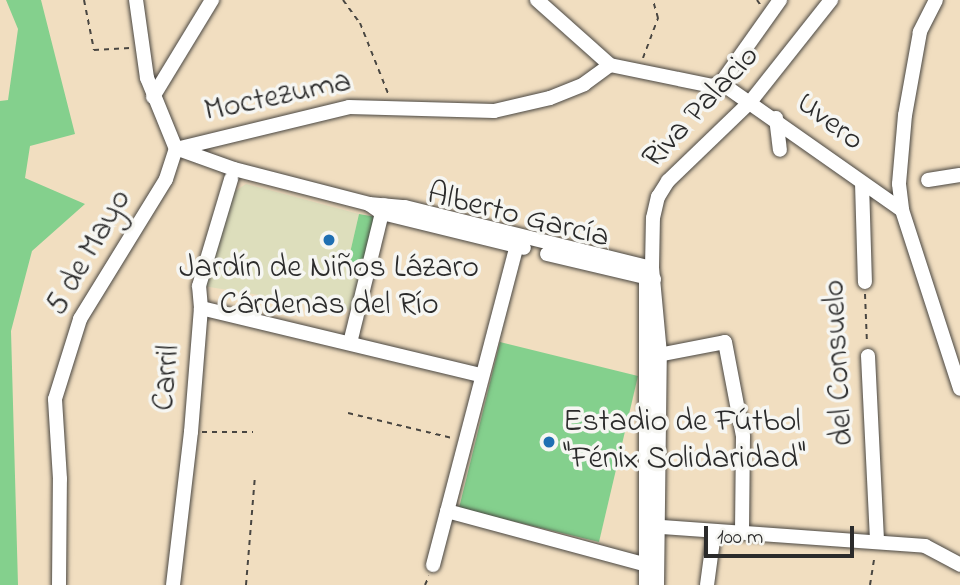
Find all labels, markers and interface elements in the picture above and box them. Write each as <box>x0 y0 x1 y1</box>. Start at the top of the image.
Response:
street label: Riva Palacio <box>635 39 769 177</box>
street label: Moctezuma <box>201 64 355 132</box>
street label: Uvero <box>788 85 870 161</box>
street label: Alberto García <box>423 176 613 258</box>
street label: 5 de Mayo <box>39 183 141 323</box>
marker: Jardín de Niños Lázaro Cárdenas del Río <box>321 232 337 248</box>
place label: Jardín de Niños Lázaro Cárdenas del Río <box>179 251 479 326</box>
street label: del Consuelo <box>816 279 864 447</box>
street label: Carril <box>146 344 190 412</box>
place label: Estadio de Fútbol "Fénix Solidaridad" <box>563 405 806 480</box>
marker: Estadio de Fútbol "Fénix Solidaridad" <box>541 434 557 450</box>
scale bar <box>708 512 858 556</box>
text: 100 m <box>717 523 763 553</box>

